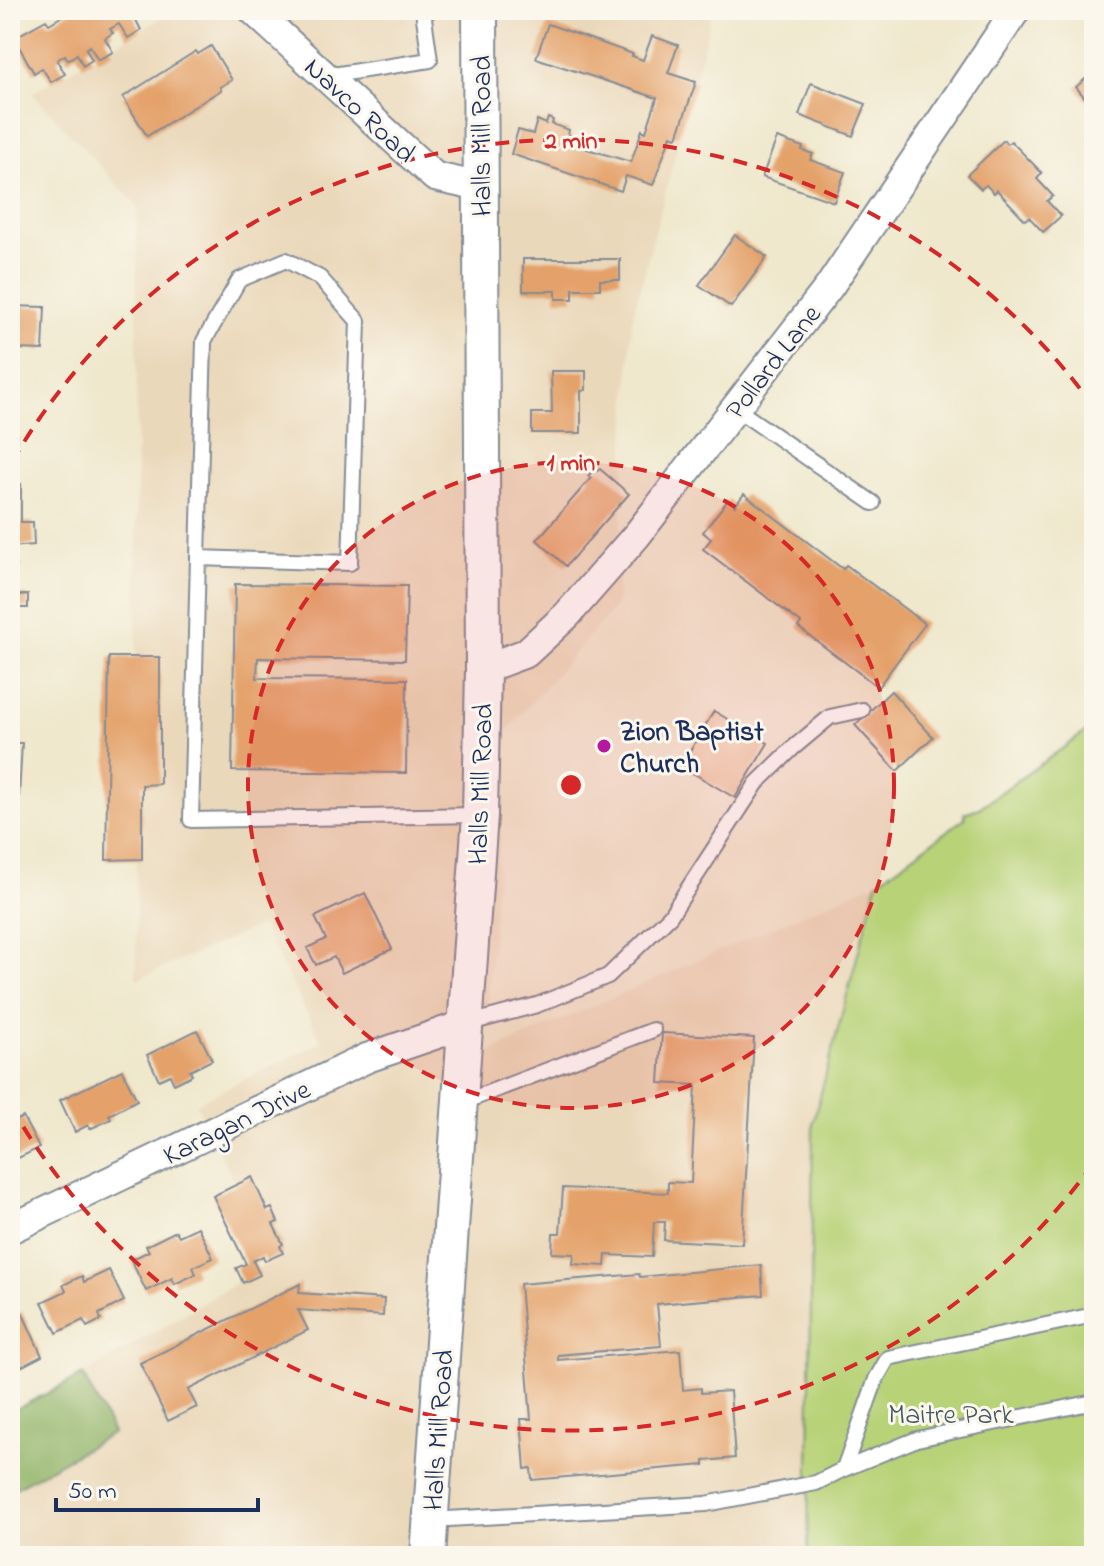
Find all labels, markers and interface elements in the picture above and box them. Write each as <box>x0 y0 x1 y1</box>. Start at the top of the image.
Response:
street label: Navco Road <box>294 49 424 174</box>
street label: Halls Mill Road <box>463 55 504 217</box>
text: 2 min <box>544 125 598 160</box>
street label: Pollard Lane <box>717 297 833 429</box>
text: 1 min <box>547 447 595 482</box>
street label: Halls Mill Road <box>459 703 506 865</box>
place label: Zion Baptist Church <box>620 713 764 786</box>
marker: Zion Baptist Church <box>595 737 613 755</box>
centre of rings <box>557 771 585 799</box>
street label: Karagan Drive <box>157 1071 319 1178</box>
street label: Halls Mill Road <box>414 1348 467 1512</box>
park label: Maitre Park <box>888 1396 1014 1437</box>
scale bar <box>56 1462 258 1512</box>
text: 50 m <box>68 1475 117 1510</box>

